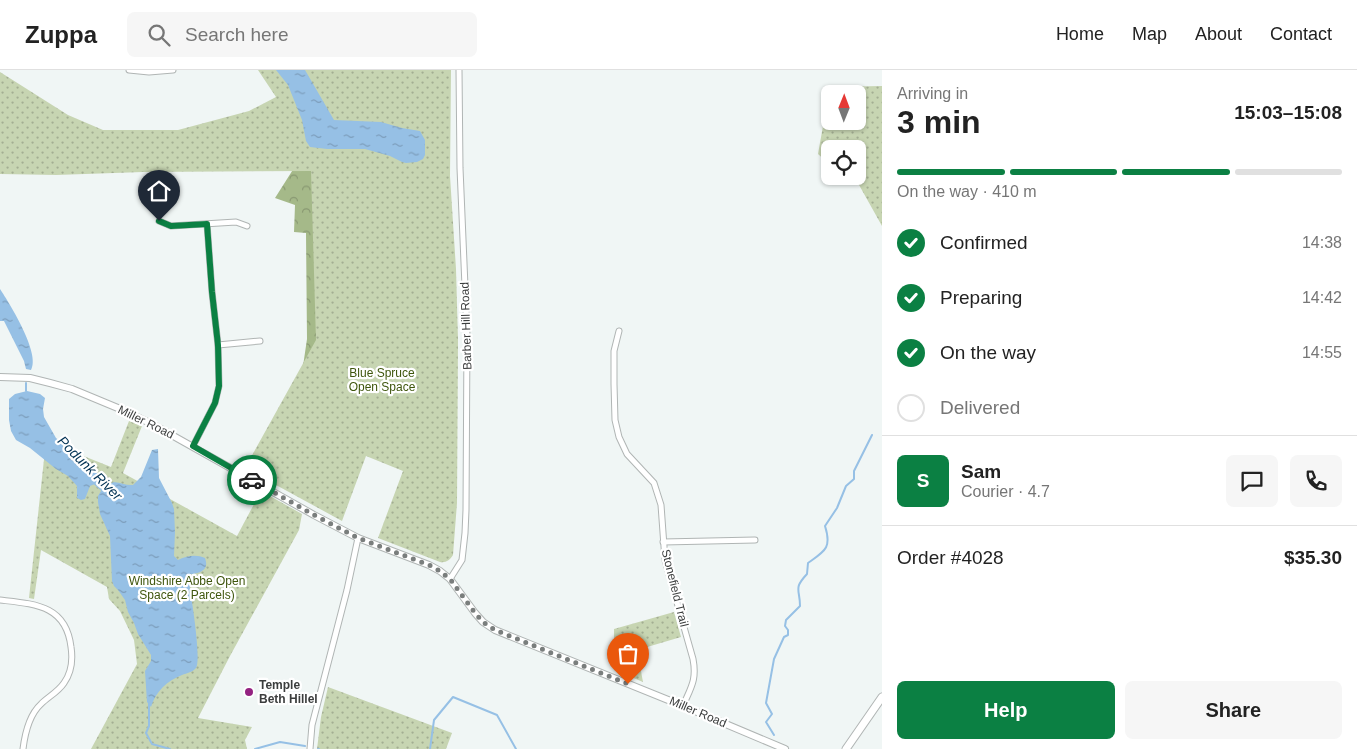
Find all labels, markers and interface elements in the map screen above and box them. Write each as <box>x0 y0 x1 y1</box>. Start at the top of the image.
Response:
search box <box>127 12 477 57</box>
text: Zuppa <box>25 21 97 48</box>
icon: search <box>145 21 173 49</box>
text: Search here <box>185 24 289 45</box>
text: Home <box>1056 24 1104 44</box>
text: Map <box>1132 24 1167 44</box>
text: About <box>1195 24 1242 44</box>
text: Contact <box>1270 24 1332 44</box>
north arrow <box>821 85 866 130</box>
map controls <box>821 85 866 185</box>
text: Arriving in <box>897 85 968 102</box>
text: 15:03–15:08 <box>1234 102 1342 123</box>
text: 3 min <box>897 104 981 140</box>
button: locate <box>821 140 866 185</box>
pin <box>138 170 180 221</box>
icon: home <box>145 177 173 205</box>
text: On the way · 410 m <box>897 183 1037 200</box>
icon: check <box>897 229 925 257</box>
text: Confirmed <box>940 232 1028 253</box>
text: 14:38 <box>1302 234 1342 251</box>
street label: Barber Hill Road <box>457 282 475 370</box>
icon: check <box>897 284 925 312</box>
text: Preparing <box>940 287 1022 308</box>
text: 14:42 <box>1302 289 1342 306</box>
icon: check <box>897 339 925 367</box>
text: On the way <box>940 342 1036 363</box>
text: 14:55 <box>1302 344 1342 361</box>
park label: Blue Spruce Open Space <box>349 366 416 394</box>
text: Delivered <box>940 397 1020 418</box>
street label: Miller Road <box>116 402 176 442</box>
water label: Podunk River <box>55 433 126 504</box>
courier <box>227 455 277 505</box>
button: chat <box>1226 455 1278 507</box>
button: phone <box>1290 455 1342 507</box>
text: Sam <box>961 461 1001 482</box>
icon: car <box>238 466 266 494</box>
text: S <box>917 470 929 491</box>
text: Courier · 4.7 <box>961 483 1050 500</box>
text: Order #4028 <box>897 547 1004 568</box>
text: $35.30 <box>1284 547 1342 568</box>
street label: Stonefield Trail <box>659 548 691 628</box>
park label: Windshire Abbe Open Space (2 Parcels) <box>129 574 245 602</box>
pin <box>607 633 649 684</box>
icon: bag <box>614 640 642 668</box>
place label: Temple Beth Hillel <box>259 678 318 706</box>
button: Help <box>897 681 1115 739</box>
button: Share <box>1125 681 1342 739</box>
marker: Temple Beth Hillel <box>243 686 255 698</box>
street label: Miller Road <box>667 694 729 730</box>

